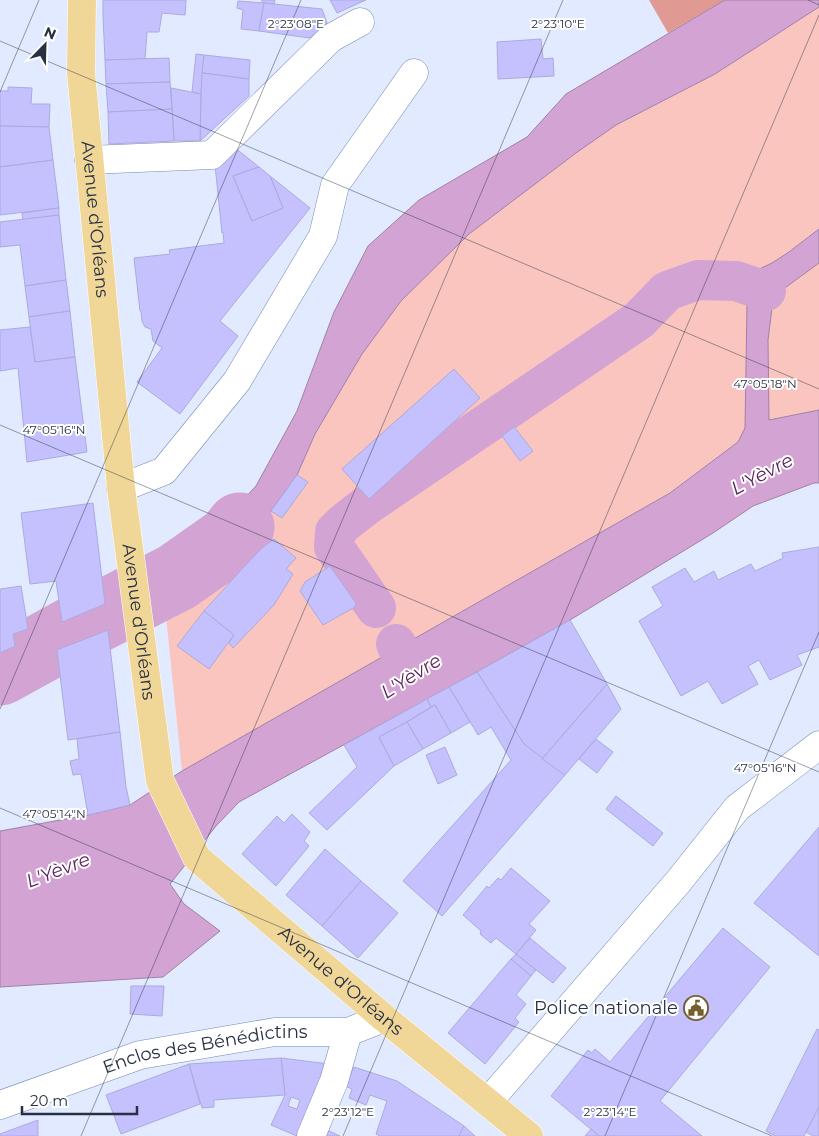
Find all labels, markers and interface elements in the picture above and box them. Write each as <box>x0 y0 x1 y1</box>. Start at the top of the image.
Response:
text: 2°23'08"E <box>268 16 324 31</box>
text: 2°23'10"E <box>531 16 585 31</box>
north arrow <box>20 20 70 70</box>
text: N <box>41 23 59 44</box>
street label: Avenue d'Orléans <box>77 140 114 299</box>
text: 47°05'18"N <box>733 376 797 391</box>
text: 47°05'16"N <box>22 422 86 437</box>
water label: L'Yèvre <box>727 448 797 500</box>
street label: Avenue d'Orléans <box>118 542 160 702</box>
water label: L'Yèvre <box>377 649 445 703</box>
text: 47°05'16"N <box>733 760 797 775</box>
text: 47°05'14"N <box>22 806 86 821</box>
water label: L'Yèvre <box>23 847 93 893</box>
street label: Avenue d'Orléans <box>274 921 408 1040</box>
public building icon: Police nationale <box>683 995 709 1021</box>
place label: Police nationale <box>534 997 678 1019</box>
street label: Enclos des Bénédictins <box>100 1021 308 1078</box>
scale bar <box>22 1084 138 1116</box>
text: 20 m <box>30 1091 68 1110</box>
text: 2°23'12"E <box>322 1104 374 1119</box>
text: 2°23'14"E <box>583 1104 637 1119</box>

